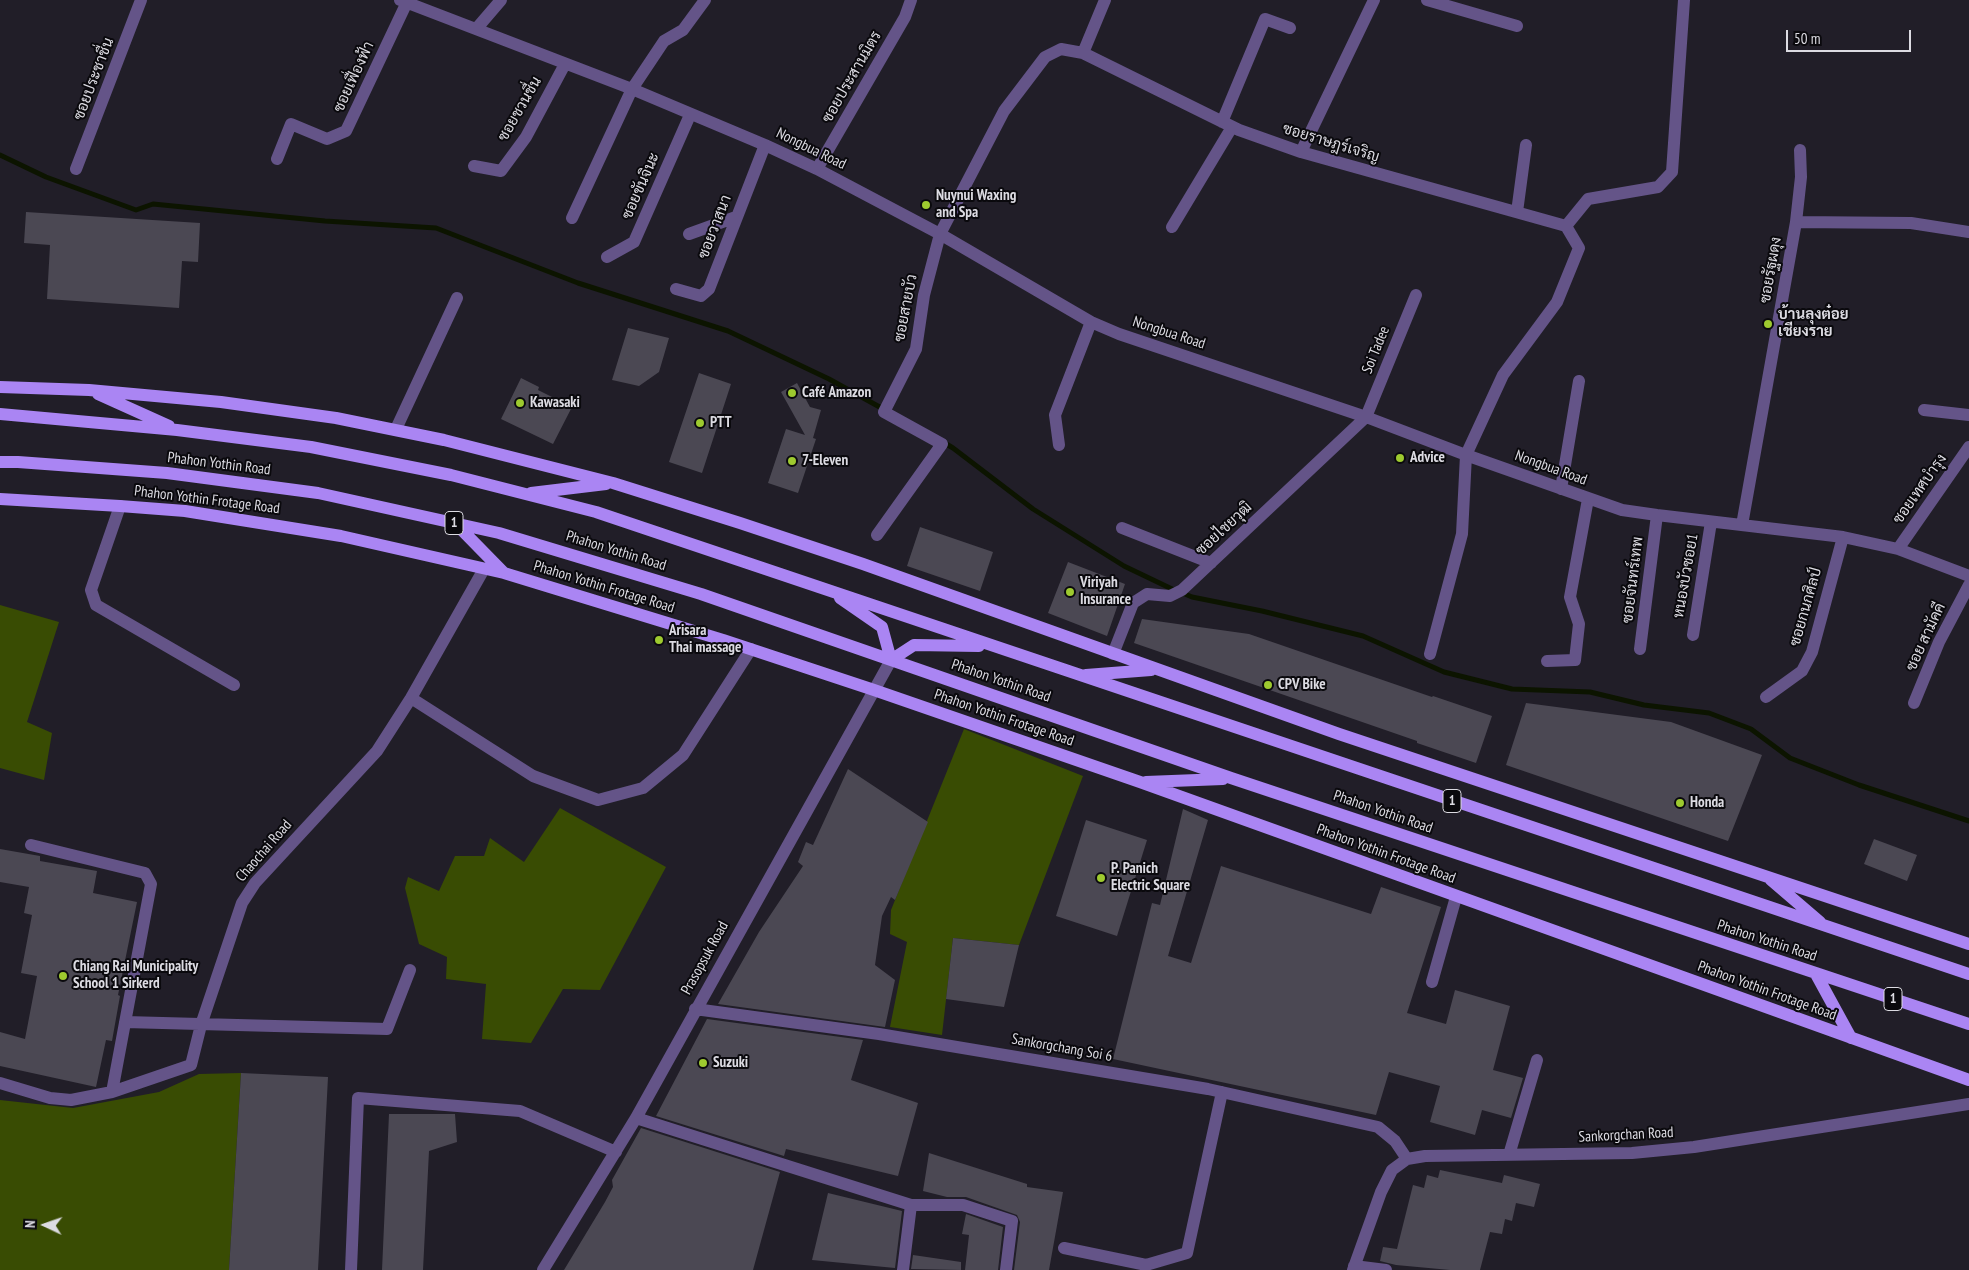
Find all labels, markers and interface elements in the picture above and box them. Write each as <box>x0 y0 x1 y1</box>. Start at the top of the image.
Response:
scale bar <box>1789 20 1914 52</box>
street label: ซอยประสานมิตร <box>818 28 886 126</box>
text: 50 m <box>1794 29 1820 48</box>
street label: ซอยประชาชื่น <box>70 35 118 123</box>
street label: ซอยเฟื่องฟ้า <box>330 39 378 115</box>
street label: ซอยชวนชื่น <box>494 73 546 145</box>
street label: ซอยราษฎร์เจริญ <box>1280 120 1382 166</box>
street label: Nongbua Road <box>773 124 849 174</box>
street label: ซอยขันจินะ <box>618 150 664 222</box>
place label: Nuynui Waxing and Spa <box>936 187 1016 222</box>
street label: ซอยวาสนา <box>695 192 735 262</box>
marker: Nuynui Waxing and Spa <box>920 199 932 211</box>
street label: ซอยรัฐผดุง <box>1756 235 1786 305</box>
street label: ซอยสายบัว <box>891 273 921 343</box>
place label: บ้านลุงต๋อย เชียงราย <box>1778 306 1849 341</box>
street label: Nongbua Road <box>1130 313 1208 353</box>
marker: บ้านลุงต๋อย เชียงราย <box>1762 318 1774 330</box>
street label: Soi Tadee <box>1358 324 1394 376</box>
place label: Café Amazon <box>802 384 871 402</box>
marker: Café Amazon <box>786 387 798 399</box>
place label: Kawasaki <box>530 394 580 412</box>
marker: Kawasaki <box>514 397 526 409</box>
place label: PTT <box>710 414 732 432</box>
marker: PTT <box>694 417 706 429</box>
street label: Nongbua Road <box>1512 447 1590 489</box>
street label: Phahon Yothin Road <box>166 449 272 479</box>
place label: Advice <box>1410 449 1445 467</box>
street label: ซอยเทศบำรุง <box>1889 451 1951 527</box>
place label: 7-Eleven <box>802 452 848 470</box>
marker: Advice <box>1394 452 1406 464</box>
marker: 7-Eleven <box>786 455 798 467</box>
street label: Phahon Yothin Frotage Road <box>133 482 281 518</box>
street label: ซอยไชยวุฒิ <box>1192 498 1256 560</box>
road number: 1 <box>445 512 463 534</box>
street label: Phahon Yothin Road <box>564 527 668 575</box>
street label: หนองบัวซอย1 <box>1670 532 1702 620</box>
street label: ซอยจันทร์เทพ <box>1619 536 1647 624</box>
street label: Phahon Yothin Frotage Road <box>531 557 677 617</box>
street label: ซอยกนกศิลป์ <box>1786 566 1826 648</box>
place label: Viriyah Insurance <box>1080 574 1131 609</box>
marker: Viriyah Insurance <box>1064 586 1076 598</box>
street label: ซอย สามัคคี <box>1902 600 1950 674</box>
place label: Arisara Thai massage <box>669 622 741 657</box>
marker: Arisara Thai massage <box>653 634 665 646</box>
street label: Phahon Yothin Road <box>949 656 1053 706</box>
place label: CPV Bike <box>1278 676 1326 694</box>
marker: CPV Bike <box>1262 679 1274 691</box>
street label: Phahon Yothin Frotage Road <box>932 686 1076 750</box>
street label: Phahon Yothin Road <box>1331 787 1435 837</box>
road number: 1 <box>1443 789 1461 812</box>
place label: Honda <box>1690 794 1724 812</box>
marker: Honda <box>1674 797 1686 809</box>
street label: Chaochai Road <box>232 816 296 886</box>
street label: Phahon Yothin Frotage Road <box>1314 820 1458 888</box>
place label: P. Panich Electric Square <box>1111 860 1190 895</box>
marker: P. Panich Electric Square <box>1095 872 1107 884</box>
street label: Phahon Yothin Road <box>1715 916 1819 966</box>
street label: Prasopsuk Road <box>678 918 732 998</box>
street label: Phahon Yothin Frotage Road <box>1695 957 1839 1025</box>
place label: Chiang Rai Municipality School 1 Sirkerd <box>73 958 198 993</box>
marker: Chiang Rai Municipality School 1 Sirkerd <box>57 970 69 982</box>
road number: 1 <box>1884 988 1902 1011</box>
street label: Sankorgchang Soi 6 <box>1010 1030 1114 1066</box>
place label: Suzuki <box>713 1054 748 1072</box>
marker: Suzuki <box>697 1057 709 1069</box>
street label: Sankorgchan Road <box>1578 1124 1674 1146</box>
north arrow <box>20 1200 70 1250</box>
text: N <box>21 1220 39 1228</box>

